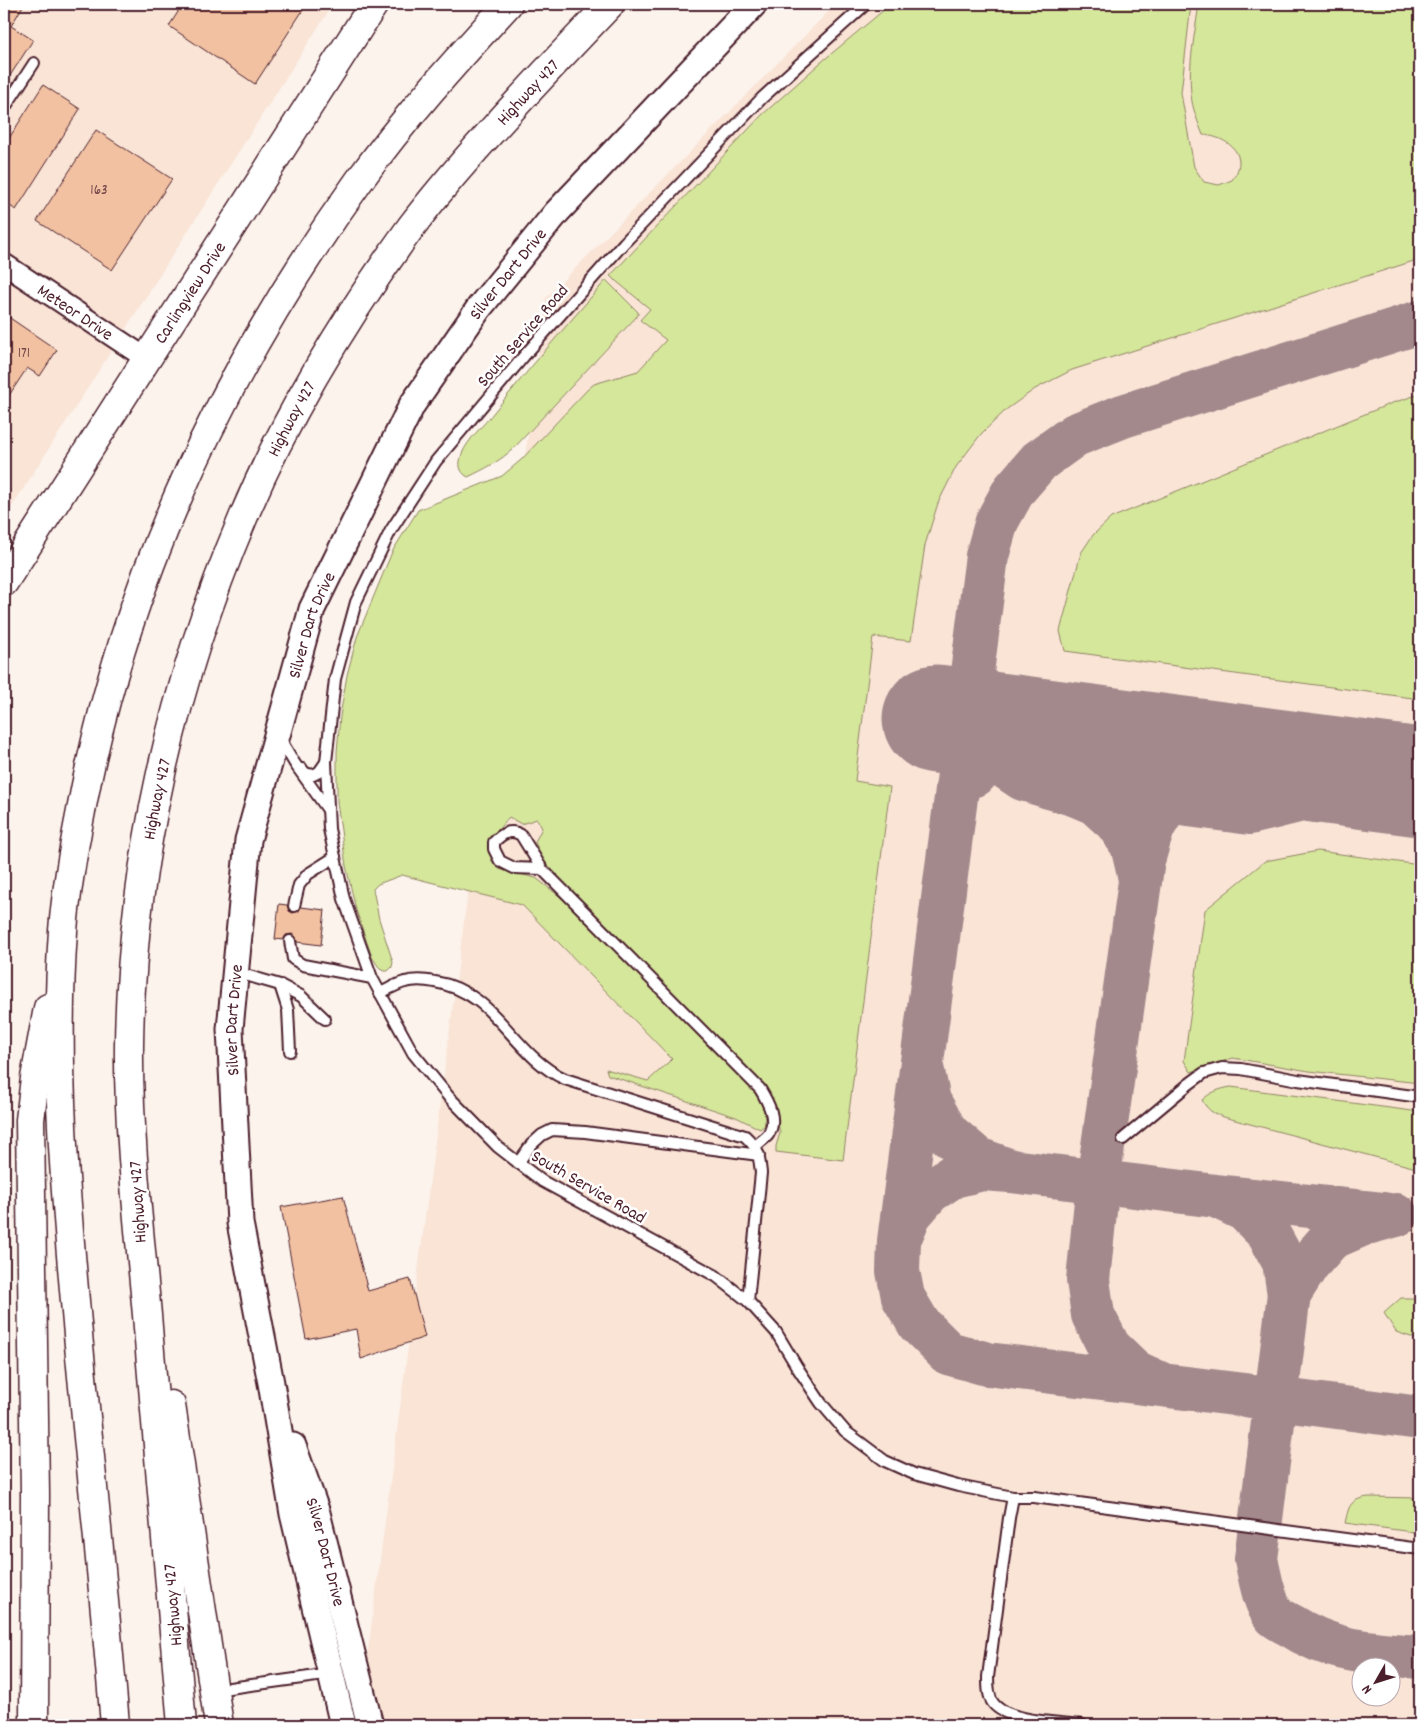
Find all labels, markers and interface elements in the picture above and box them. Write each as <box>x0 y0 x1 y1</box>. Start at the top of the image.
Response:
street label: Highway 427 <box>492 55 566 132</box>
house number: 163 <box>90 180 108 202</box>
street label: Silver Dart Drive <box>464 224 554 326</box>
street label: Carlingview Drive <box>149 238 234 350</box>
street label: Meteor Drive <box>31 279 117 348</box>
street label: South Service Road <box>472 280 576 394</box>
house number: 171 <box>18 343 30 365</box>
street label: Highway 427 <box>263 377 323 462</box>
street label: Silver Dart Drive <box>283 568 343 682</box>
street label: Highway 427 <box>138 756 179 842</box>
street label: Silver Dart Drive <box>220 963 251 1076</box>
street label: South Service Road <box>526 1145 650 1231</box>
street label: Highway 427 <box>124 1160 155 1244</box>
street label: Silver Dart Drive <box>297 1495 350 1610</box>
street label: Highway 427 <box>158 1563 191 1647</box>
north arrow <box>1352 1656 1402 1706</box>
text: N <box>1357 1680 1377 1698</box>

